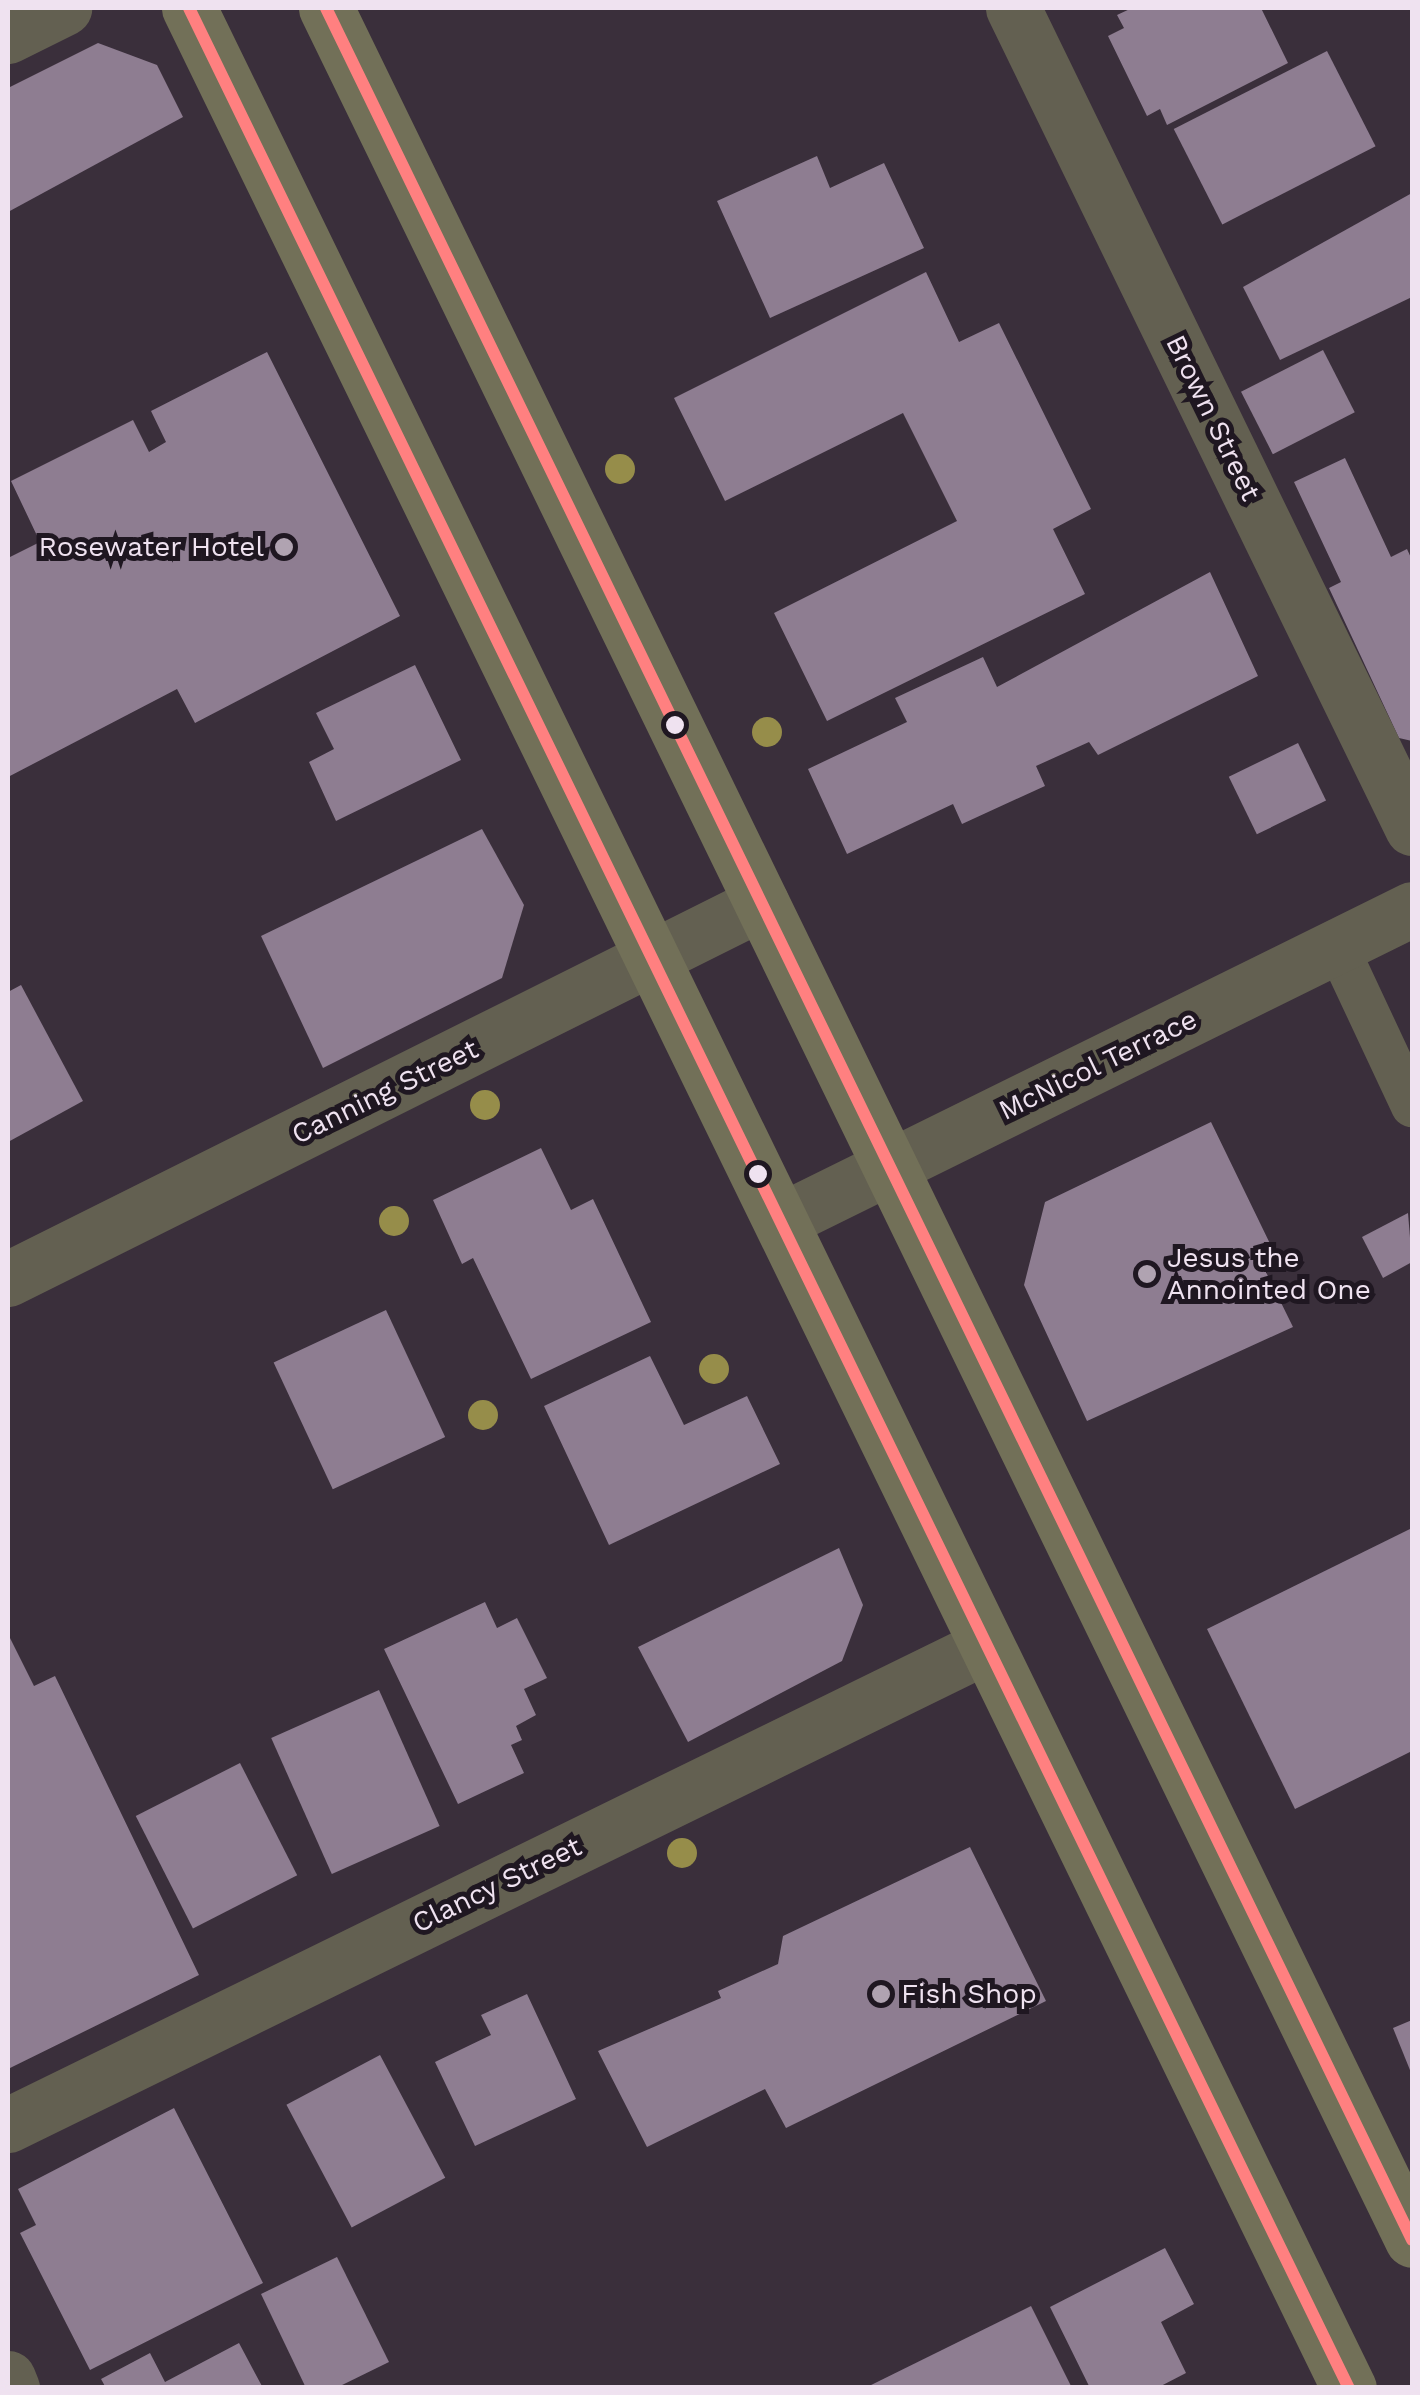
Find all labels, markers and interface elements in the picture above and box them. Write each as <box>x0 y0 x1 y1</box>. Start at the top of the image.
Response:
street label: Brown Street <box>1158 330 1268 506</box>
place label: Rosewater Hotel <box>38 530 264 564</box>
marker: Rosewater Hotel <box>273 536 295 558</box>
unlabelled marker <box>665 715 685 735</box>
street label: McNicol Terrace <box>993 1002 1203 1128</box>
street label: Canning Street <box>286 1032 484 1152</box>
unlabelled marker <box>748 1164 768 1184</box>
place label: Jesus the Annointed One <box>1167 1241 1371 1307</box>
marker: Jesus the Annointed One <box>1136 1263 1158 1285</box>
street label: Clancy Street <box>407 1829 587 1941</box>
place label: Fish Shop <box>901 1977 1037 2011</box>
marker: Fish Shop <box>870 1983 892 2005</box>

